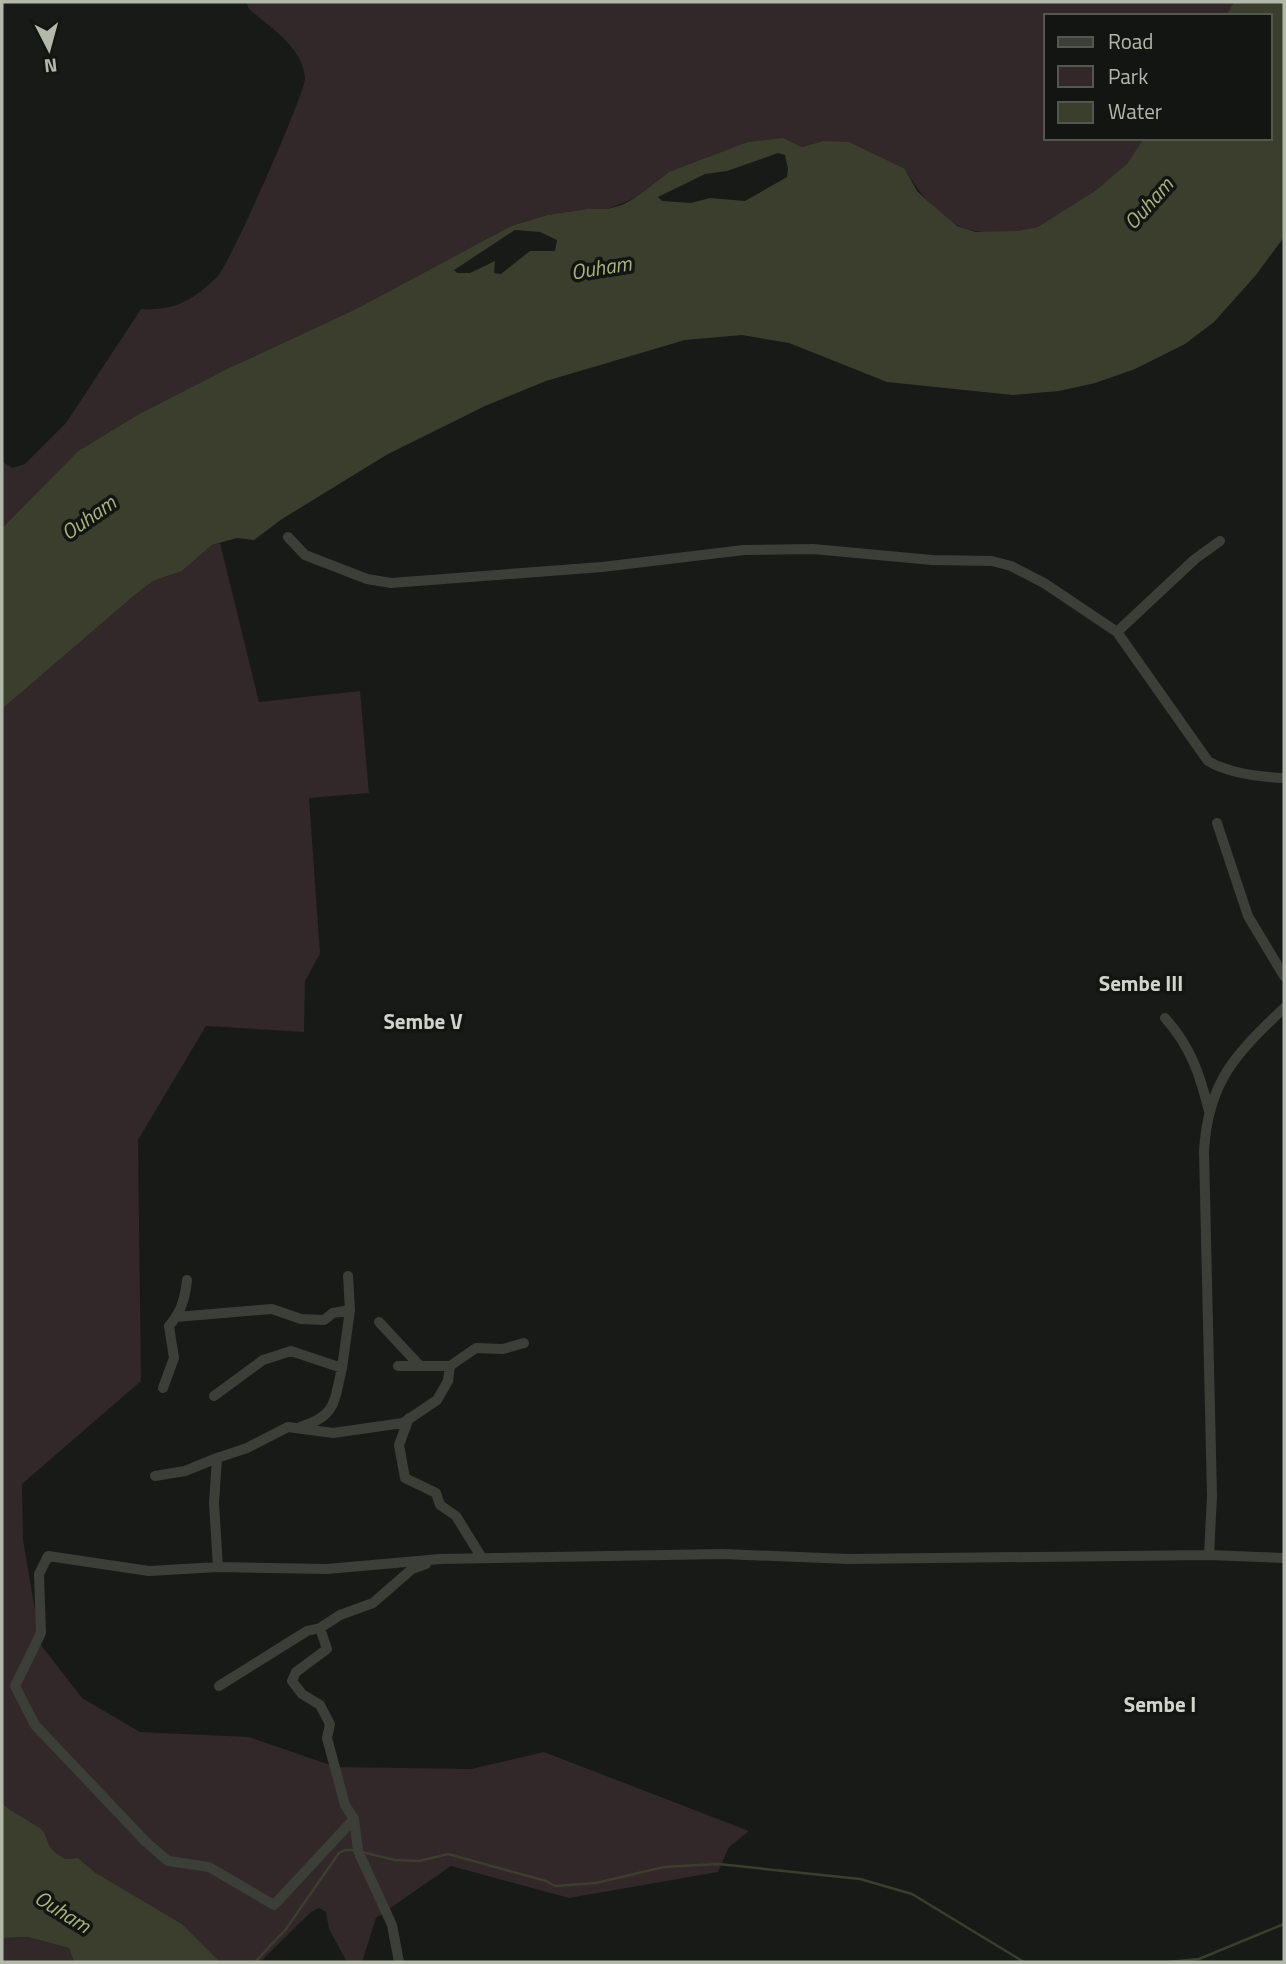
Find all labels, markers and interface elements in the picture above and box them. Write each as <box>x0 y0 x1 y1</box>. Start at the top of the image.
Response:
north arrow <box>14 14 84 84</box>
legend <box>1044 14 1272 140</box>
text: Road <box>1108 25 1153 57</box>
text: N <box>43 51 59 82</box>
text: Park <box>1108 60 1148 92</box>
text: Water <box>1108 95 1162 127</box>
water label: Ouham <box>1116 169 1181 236</box>
water label: Ouham <box>568 246 634 288</box>
water label: Ouham <box>54 486 123 548</box>
district label: Sembe III <box>1099 967 1183 999</box>
district label: Sembe V <box>383 1005 463 1037</box>
district label: Sembe I <box>1124 1688 1196 1720</box>
water label: Ouham <box>29 1881 98 1941</box>

